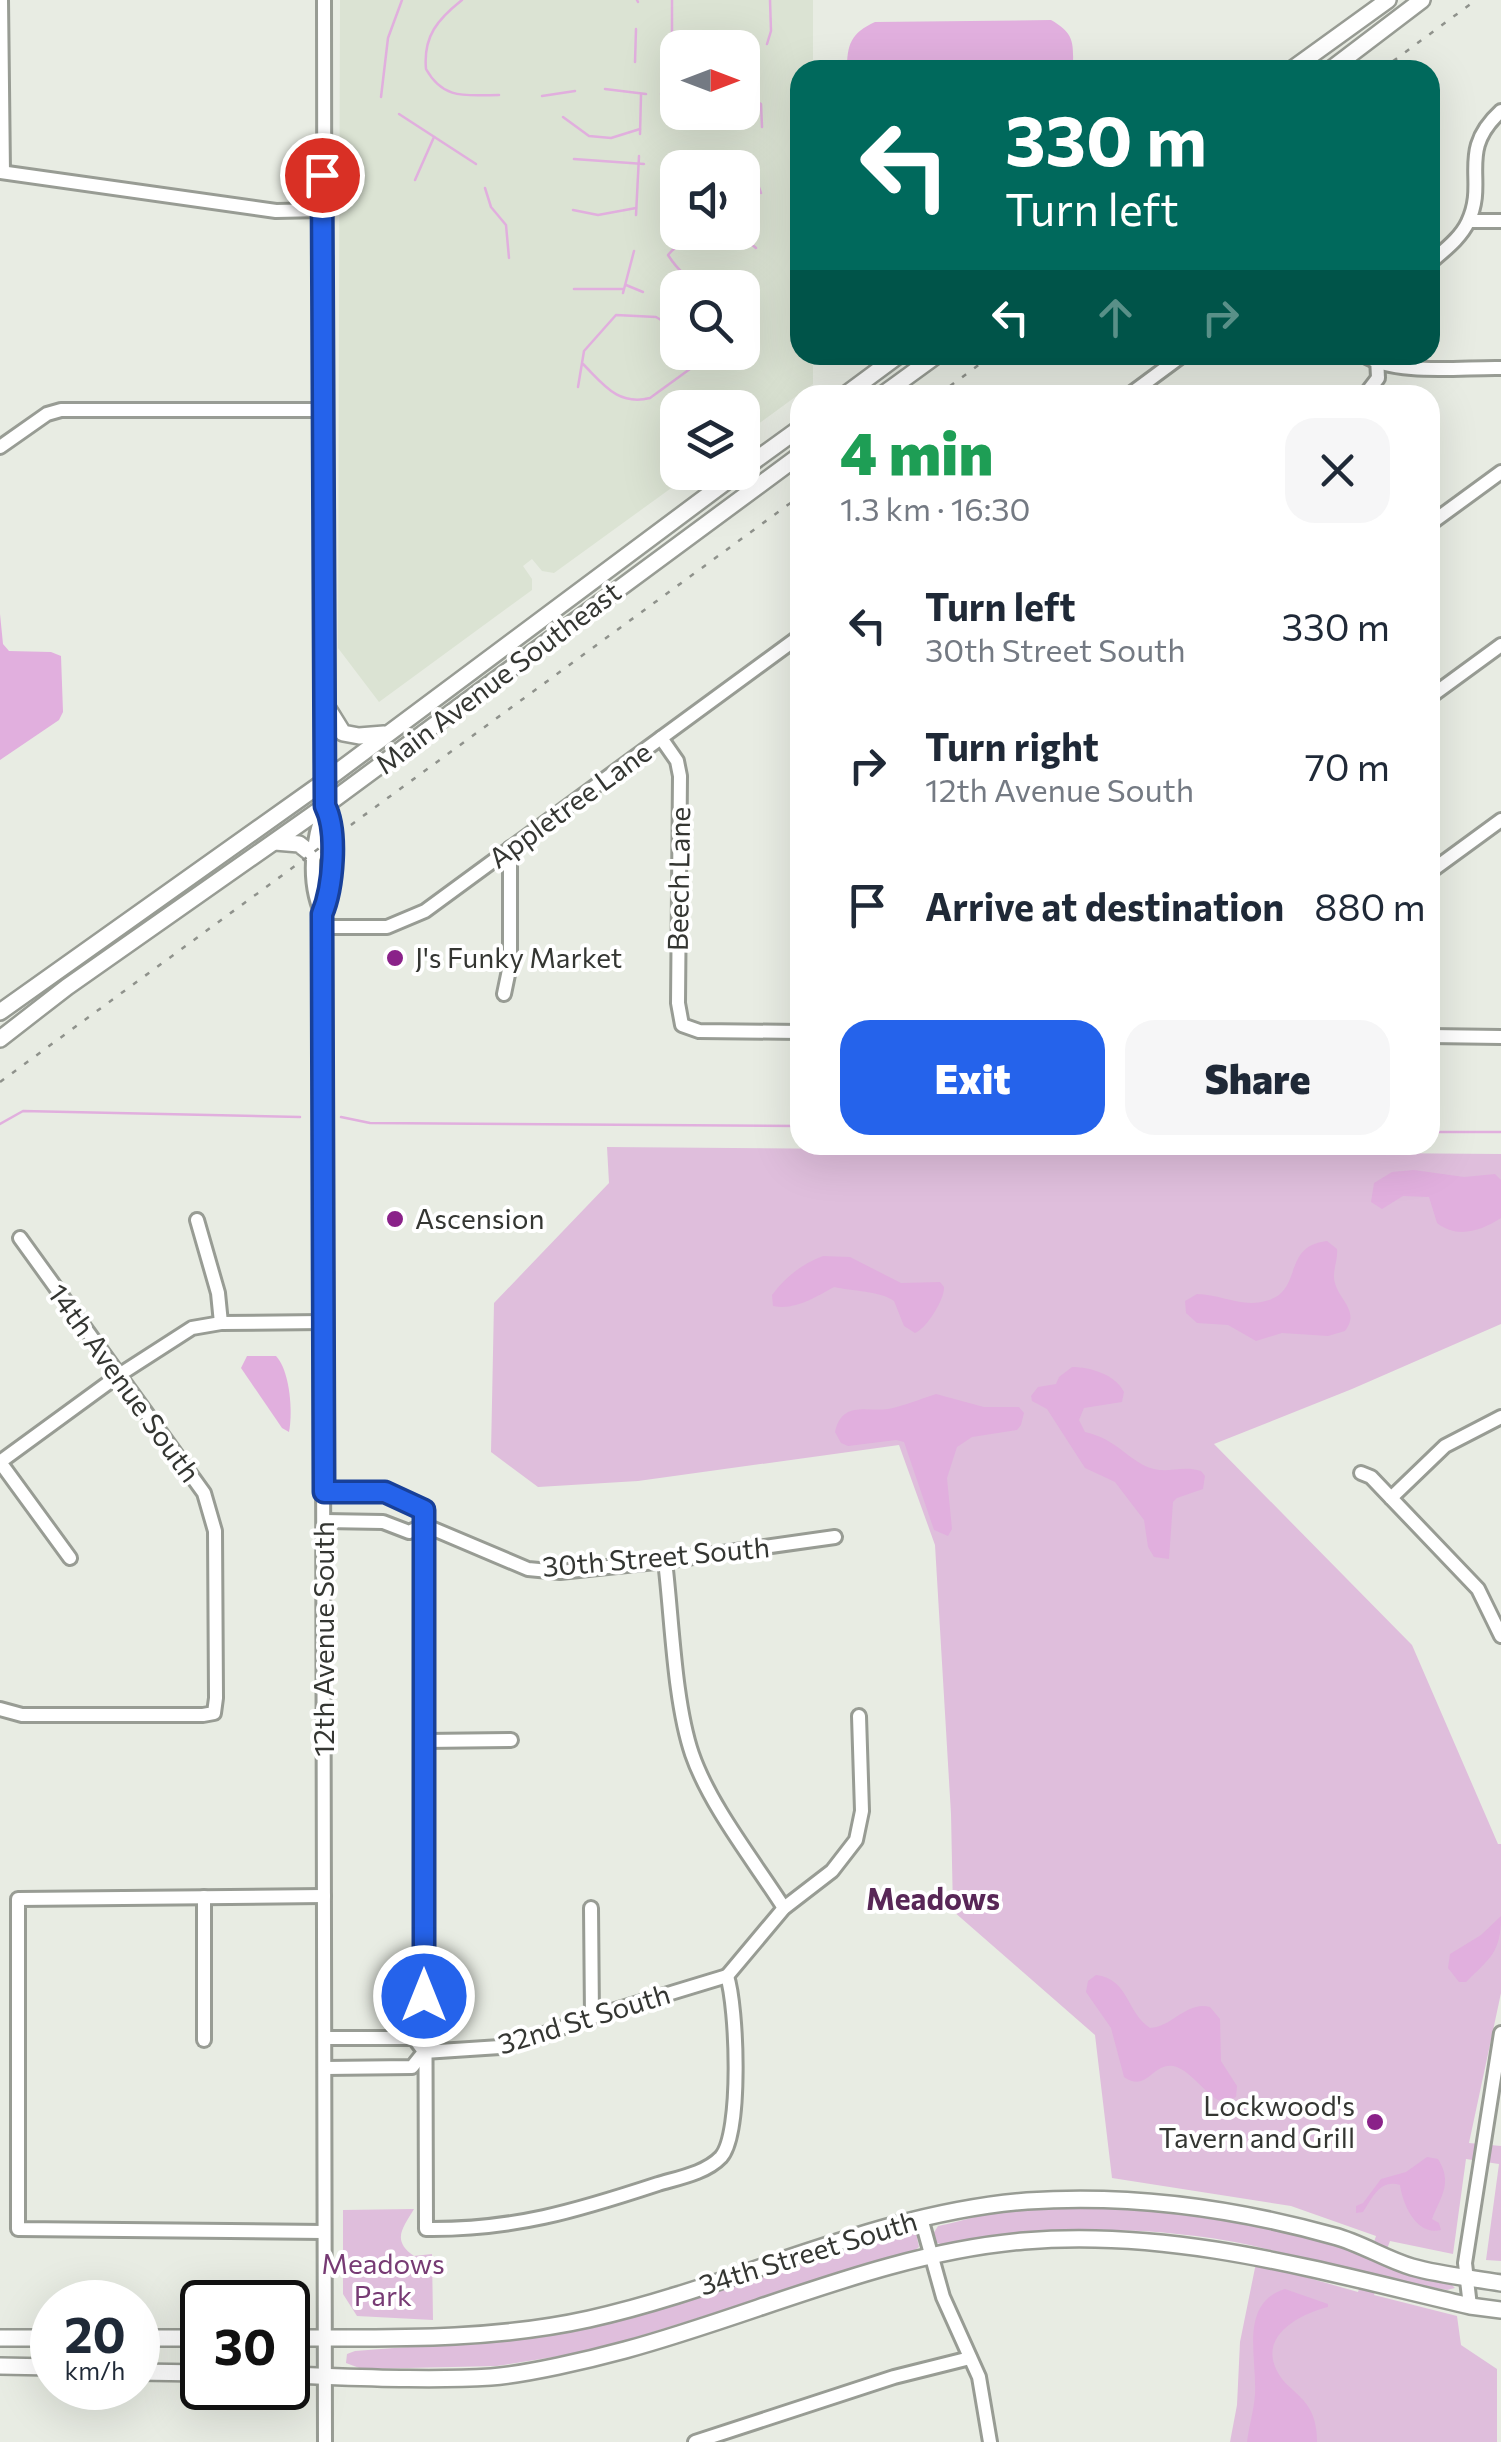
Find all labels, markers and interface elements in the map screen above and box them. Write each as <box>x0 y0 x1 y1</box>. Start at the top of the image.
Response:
north arrow <box>660 30 760 130</box>
map controls <box>660 30 760 490</box>
text: 330 m <box>1005 95 1207 180</box>
icon: left <box>840 100 970 230</box>
pin <box>280 133 365 218</box>
icon: arrive <box>295 148 350 203</box>
button: sound <box>660 150 760 250</box>
text: Turn left <box>1005 180 1179 235</box>
button: search <box>660 270 760 370</box>
icon: left <box>983 290 1038 345</box>
icon: ahead <box>1088 290 1143 345</box>
icon: right <box>1193 290 1248 345</box>
button: layers <box>660 390 760 490</box>
text: 4 min <box>840 414 993 487</box>
button: close <box>1285 418 1390 523</box>
text: 1.3 km · 16:30 <box>840 488 1030 528</box>
street label: Main Avenue Southeast <box>368 574 627 781</box>
text: Turn left <box>925 582 1076 629</box>
icon: left <box>840 598 895 653</box>
text: 330 m <box>1282 602 1390 649</box>
text: 30th Street South <box>925 629 1186 669</box>
text: Turn right <box>925 722 1099 769</box>
street label: Appletree Lane <box>481 734 657 875</box>
icon: right <box>840 738 895 793</box>
text: 70 m <box>1305 742 1390 789</box>
text: 12th Avenue South <box>925 769 1194 809</box>
street label: Beech Lane <box>660 807 696 951</box>
icon: arrive <box>840 878 895 933</box>
text: Arrive at destination <box>925 882 1284 929</box>
text: 880 m <box>1314 882 1426 929</box>
place label: J's Funky Market <box>415 940 622 974</box>
marker: J's Funky Market <box>384 947 406 969</box>
button: Exit <box>840 1020 1105 1135</box>
button: Share <box>1125 1020 1390 1135</box>
place label: Ascension <box>415 1201 544 1235</box>
marker: Ascension <box>384 1208 406 1230</box>
street label: 14th Avenue South <box>41 1277 208 1488</box>
street label: 12th Avenue South <box>306 1521 340 1757</box>
street label: 30th Street South <box>541 1529 771 1583</box>
district label: Meadows <box>866 1879 1000 1916</box>
position arrow <box>372 1944 476 2048</box>
street label: 32nd St South <box>493 1976 674 2060</box>
place label: Lockwood's Tavern and Grill <box>1159 2088 1355 2154</box>
marker: Lockwood's Tavern and Grill <box>1364 2111 1386 2133</box>
street label: 34th Street South <box>694 2203 921 2301</box>
park label: Meadows Park <box>321 2246 445 2312</box>
speed limit sign: 30 <box>180 2280 310 2410</box>
text: 20 <box>64 2302 126 2363</box>
text: km/h <box>65 2355 125 2385</box>

